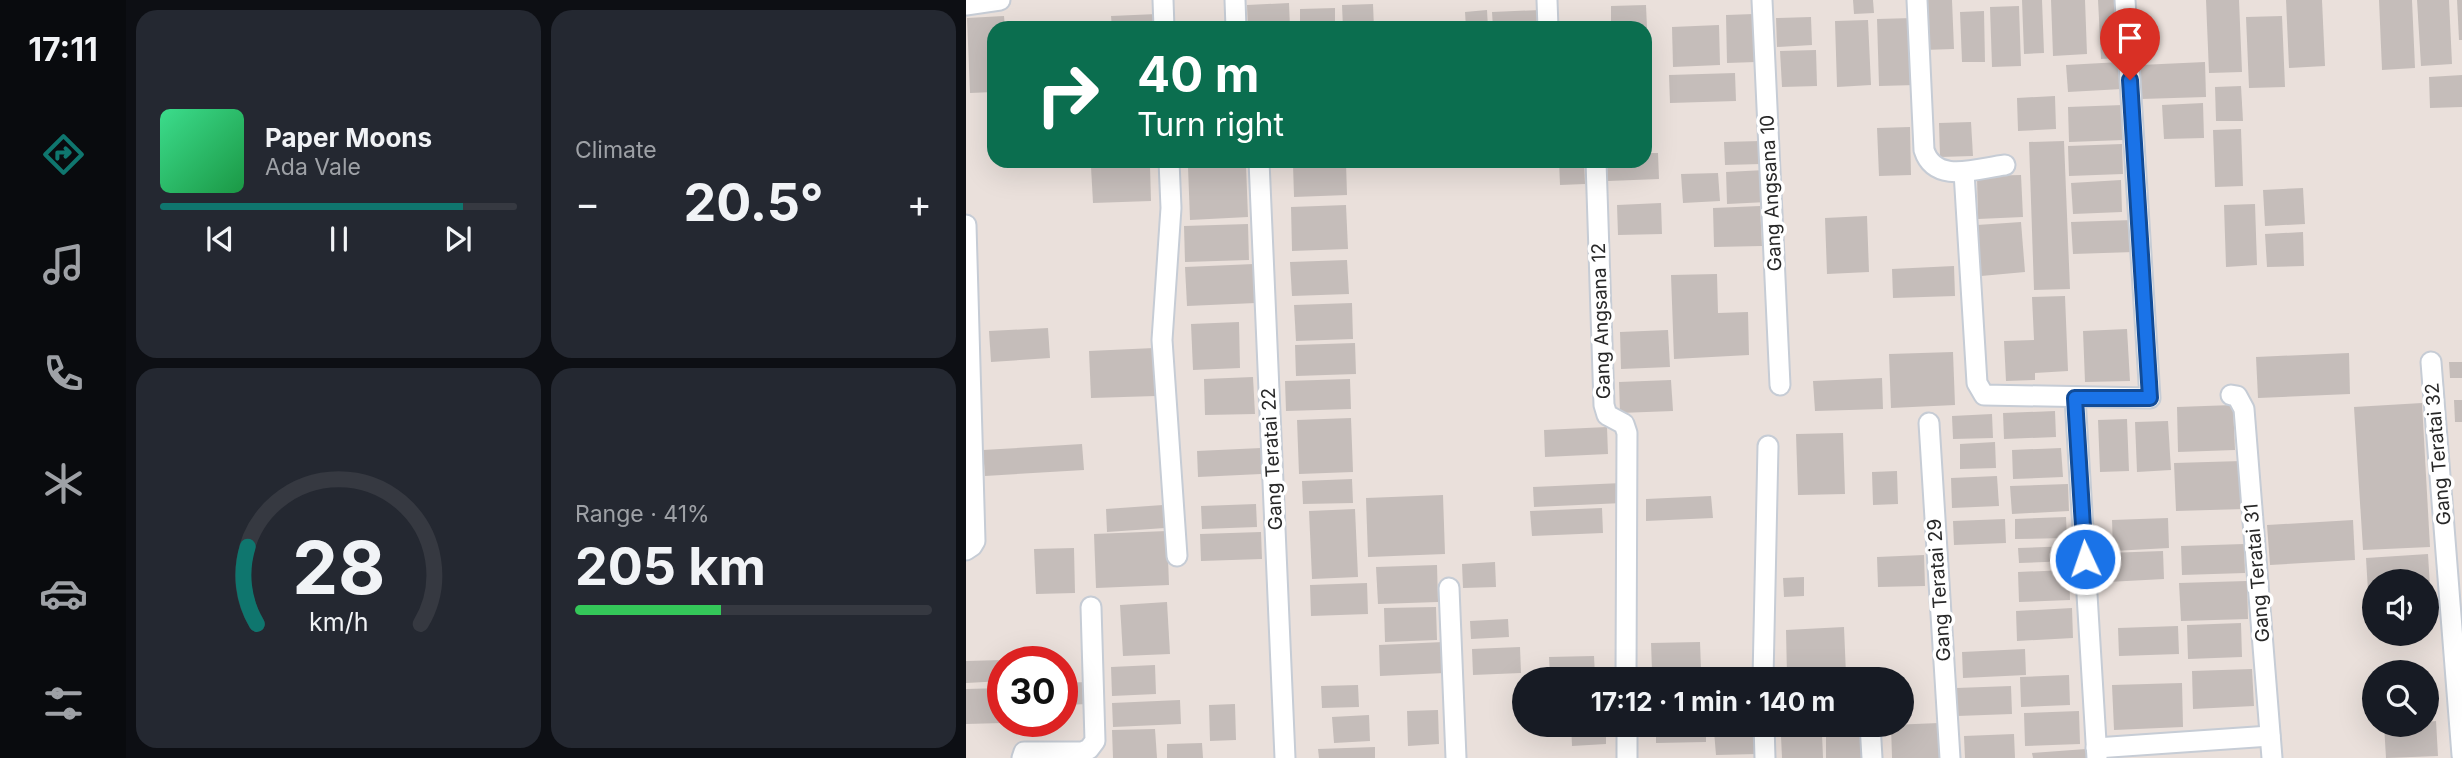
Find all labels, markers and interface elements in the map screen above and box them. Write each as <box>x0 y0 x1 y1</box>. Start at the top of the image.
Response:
pin <box>2100 8 2160 80</box>
icon: arrive <box>2111 19 2149 57</box>
text: 17:11 <box>28 30 98 69</box>
text: 40 m <box>1137 45 1260 104</box>
icon: right <box>1022 49 1113 140</box>
text: Turn right <box>1137 105 1284 144</box>
street label: Gang Angsana 10 <box>1755 114 1787 272</box>
text: Paper Moons <box>265 122 432 153</box>
icon: directions <box>39 130 88 179</box>
text: Climate <box>575 136 657 164</box>
text: Ada Vale <box>265 153 361 181</box>
text: 20.5° <box>683 171 824 234</box>
text: − <box>575 180 600 226</box>
text: + <box>907 180 932 226</box>
icon: previous <box>201 220 239 258</box>
icon: pause <box>320 220 358 258</box>
icon: next <box>439 220 477 258</box>
icon: music <box>39 240 88 289</box>
street label: Gang Angsana 12 <box>1587 242 1615 400</box>
icon: phone <box>39 349 88 398</box>
street label: Gang Teratai 32 <box>2420 382 2456 526</box>
street label: Gang Teratai 22 <box>1257 387 1287 531</box>
icon: climate <box>39 459 88 508</box>
text: Range · 41% <box>575 500 710 528</box>
street label: Gang Teratai 31 <box>2239 503 2275 643</box>
street label: Gang Teratai 29 <box>1923 518 1955 662</box>
position arrow <box>2048 522 2122 596</box>
text: 28 <box>292 523 385 612</box>
text: 205 km <box>575 535 766 598</box>
icon: car <box>39 569 88 618</box>
map controls <box>2362 569 2439 737</box>
button: sound <box>2362 569 2439 646</box>
text: km/h <box>309 607 368 637</box>
speed limit sign: 30 <box>987 646 1078 737</box>
button: search <box>2362 660 2439 737</box>
icon: filters <box>39 679 88 728</box>
text: 17:12 · 1 min · 140 m <box>1591 686 1835 717</box>

